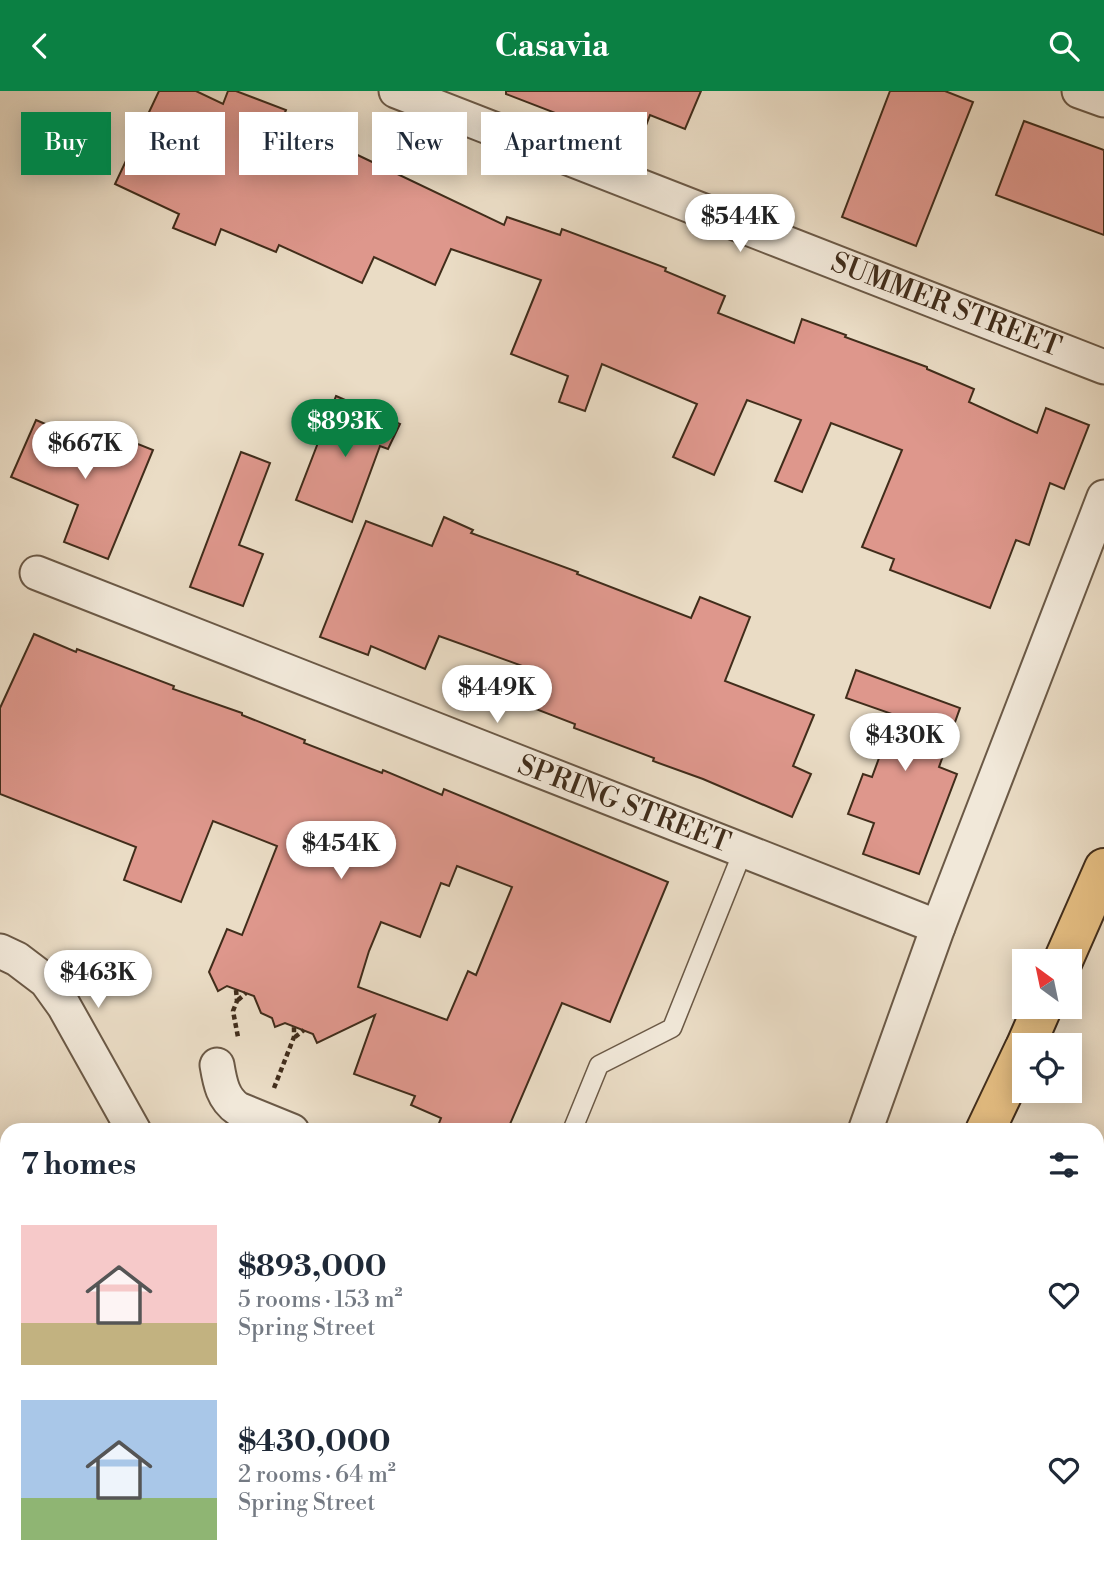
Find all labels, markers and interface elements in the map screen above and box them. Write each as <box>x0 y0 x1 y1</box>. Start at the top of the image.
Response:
text: Casavia <box>495 26 609 66</box>
icon: back <box>21 27 59 65</box>
icon: search <box>1045 27 1083 65</box>
chip: Buy <box>21 112 111 175</box>
chip: Rent <box>125 112 225 175</box>
chip: Filters <box>239 112 358 175</box>
chip: New <box>372 112 467 175</box>
chip: Apartment <box>481 112 647 175</box>
pin: $544K <box>691 195 789 254</box>
text: $544K <box>701 203 779 231</box>
street label: SUMMER STREET <box>826 245 1066 365</box>
pin: $893K <box>296 399 394 459</box>
text: $893K <box>307 408 383 436</box>
pin: $667K <box>36 421 134 481</box>
text: $667K <box>48 430 122 458</box>
pin: $449K <box>448 665 546 725</box>
text: $449K <box>458 674 536 702</box>
pin: $430K <box>856 713 954 773</box>
text: $430K <box>866 722 944 750</box>
street label: SPRING STREET <box>513 747 735 861</box>
pin: $454K <box>292 821 390 881</box>
text: $454K <box>302 830 380 858</box>
north arrow <box>1012 949 1082 1019</box>
map controls <box>1012 949 1082 1103</box>
pin: $463K <box>49 951 147 1010</box>
text: $463K <box>60 959 136 987</box>
button: locate <box>1012 1033 1082 1103</box>
text: 7 homes <box>21 1146 136 1184</box>
icon: filters <box>1045 1146 1083 1184</box>
text: $893,000 <box>238 1248 387 1286</box>
icon: home <box>77 1253 161 1337</box>
icon: heart <box>1045 1276 1083 1314</box>
text: 5 rooms · 153 m² <box>238 1286 403 1314</box>
text: Spring Street <box>238 1314 375 1342</box>
text: $430,000 <box>238 1423 390 1461</box>
icon: home <box>77 1428 161 1512</box>
icon: heart <box>1045 1451 1083 1489</box>
text: 2 rooms · 64 m² <box>238 1461 396 1489</box>
text: Spring Street <box>238 1489 375 1517</box>

